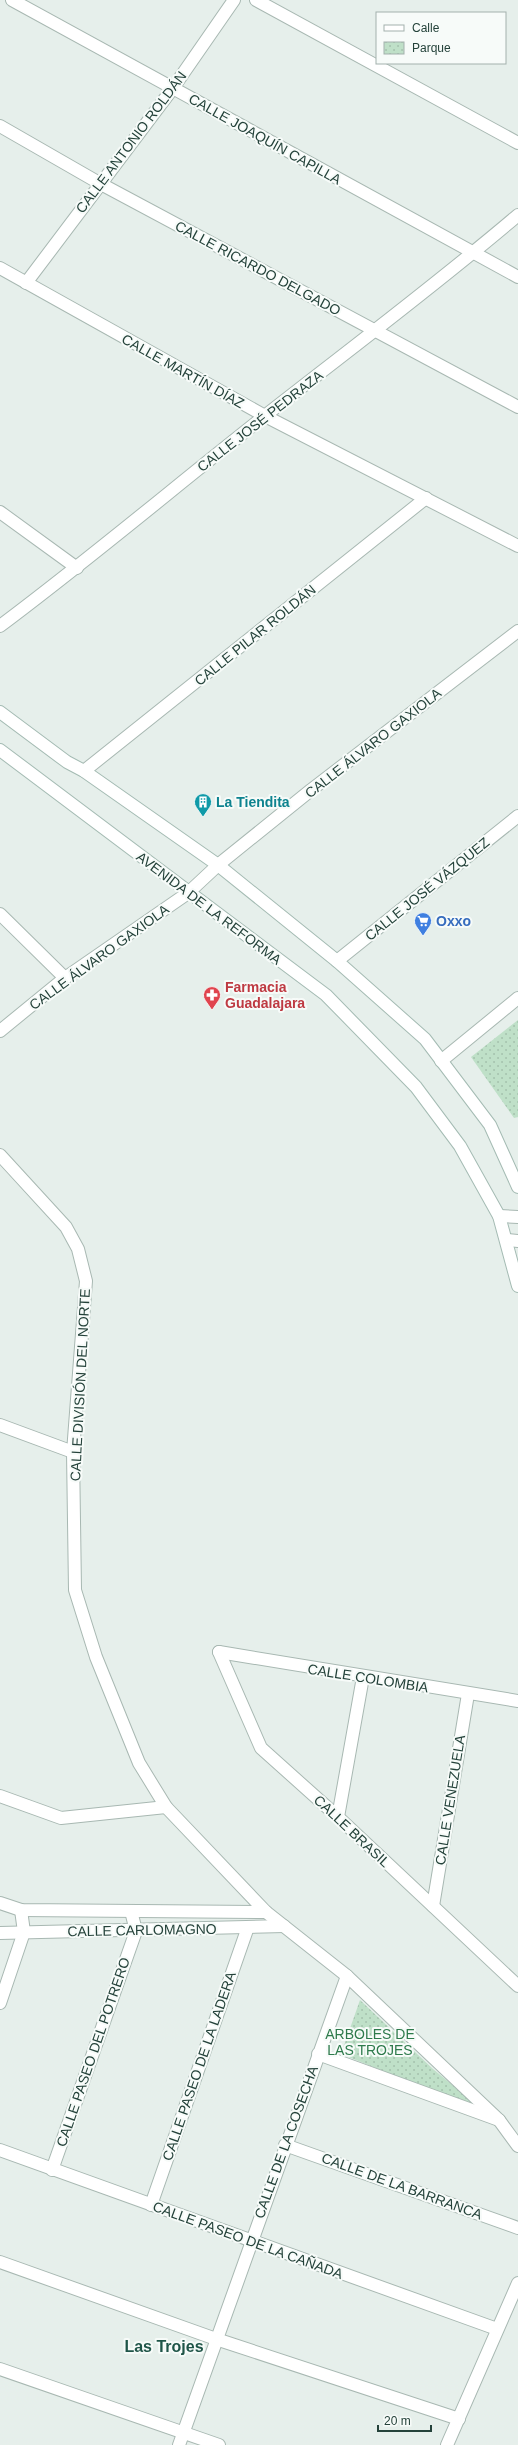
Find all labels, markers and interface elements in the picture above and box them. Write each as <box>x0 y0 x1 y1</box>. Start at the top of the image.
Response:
legend <box>376 12 506 64</box>
text: Calle <box>412 21 440 35</box>
text: Parque <box>412 41 451 55</box>
street label: CALLE ANTONIO ROLDÁN <box>72 68 190 216</box>
street label: CALLE JOAQUÍN CAPILLA <box>186 90 345 188</box>
street label: CALLE RICARDO DELGADO <box>172 217 344 319</box>
street label: CALLE MARTÍN DÍAZ <box>119 331 247 412</box>
street label: CALLE JOSÉ PEDRAZA <box>194 367 326 475</box>
street label: CALLE PILAR ROLDÁN <box>191 581 319 689</box>
street label: CALLE ÁLVARO GAXIOLA <box>302 684 445 801</box>
building icon: La Tiendita <box>193 792 213 817</box>
place label: La Tiendita <box>216 794 290 810</box>
street label: CALLE JOSÉ VÁZQUEZ <box>362 834 493 944</box>
street label: AVENIDA DE LA REFORMA <box>133 848 285 968</box>
street label: CALLE ÁLVARO GAXIOLA <box>26 901 172 1013</box>
supermarket icon: Oxxo <box>413 911 433 936</box>
place label: Oxxo <box>436 913 471 929</box>
place label: Farmacia Guadalajara <box>225 979 305 1011</box>
pharmacy icon: Farmacia Guadalajara <box>202 985 222 1010</box>
street label: CALLE DIVISIÓN DEL NORTE <box>67 1288 93 1482</box>
street label: CALLE COLOMBIA <box>306 1661 430 1696</box>
street label: CALLE VENEZUELA <box>432 1733 468 1866</box>
street label: CALLE BRASIL <box>311 1792 393 1870</box>
street label: CALLE CARLOMAGNO <box>67 1921 217 1939</box>
street label: CALLE PASEO DEL POTRERO <box>53 1955 133 2149</box>
street label: CALLE PASEO DE LA LADERA <box>159 1969 239 2163</box>
park label: ARBOLES DE LAS TROJES <box>325 2026 415 2058</box>
street label: CALLE DE LA COSECHA <box>251 2063 321 2220</box>
street label: CALLE DE LA BARRANCA <box>320 2149 485 2223</box>
street label: CALLE PASEO DE LA CAÑADA <box>151 2198 346 2282</box>
district label: Las Trojes <box>124 2338 204 2355</box>
scale bar <box>378 2407 431 2433</box>
text: 20 m <box>384 2414 411 2428</box>

